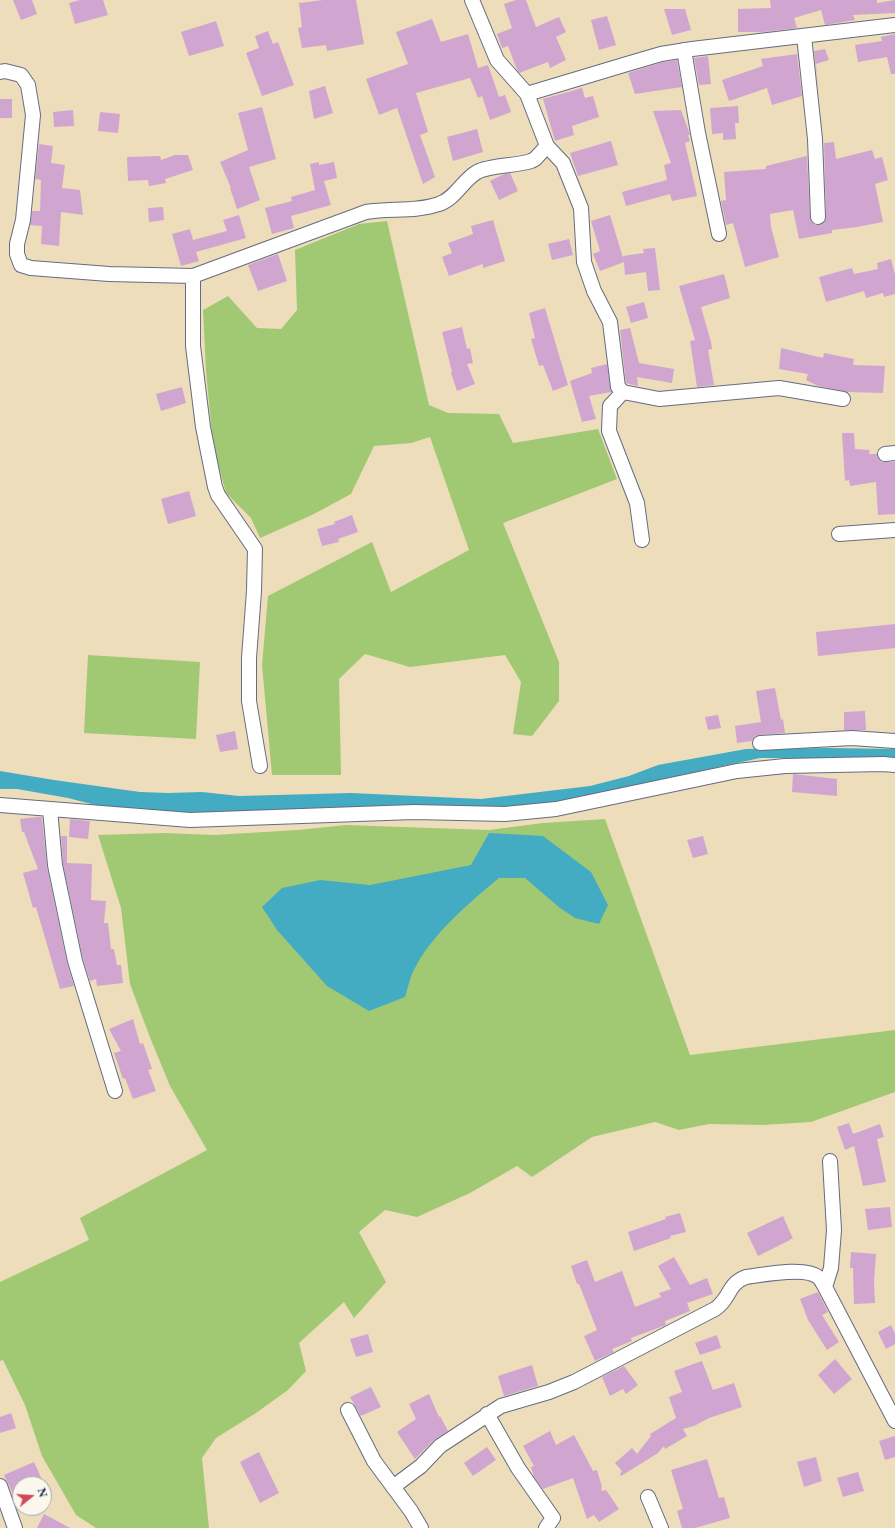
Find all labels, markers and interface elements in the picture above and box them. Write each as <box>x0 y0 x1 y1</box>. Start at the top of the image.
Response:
north arrow <box>12 1476 52 1516</box>
text: N <box>34 1486 50 1499</box>

